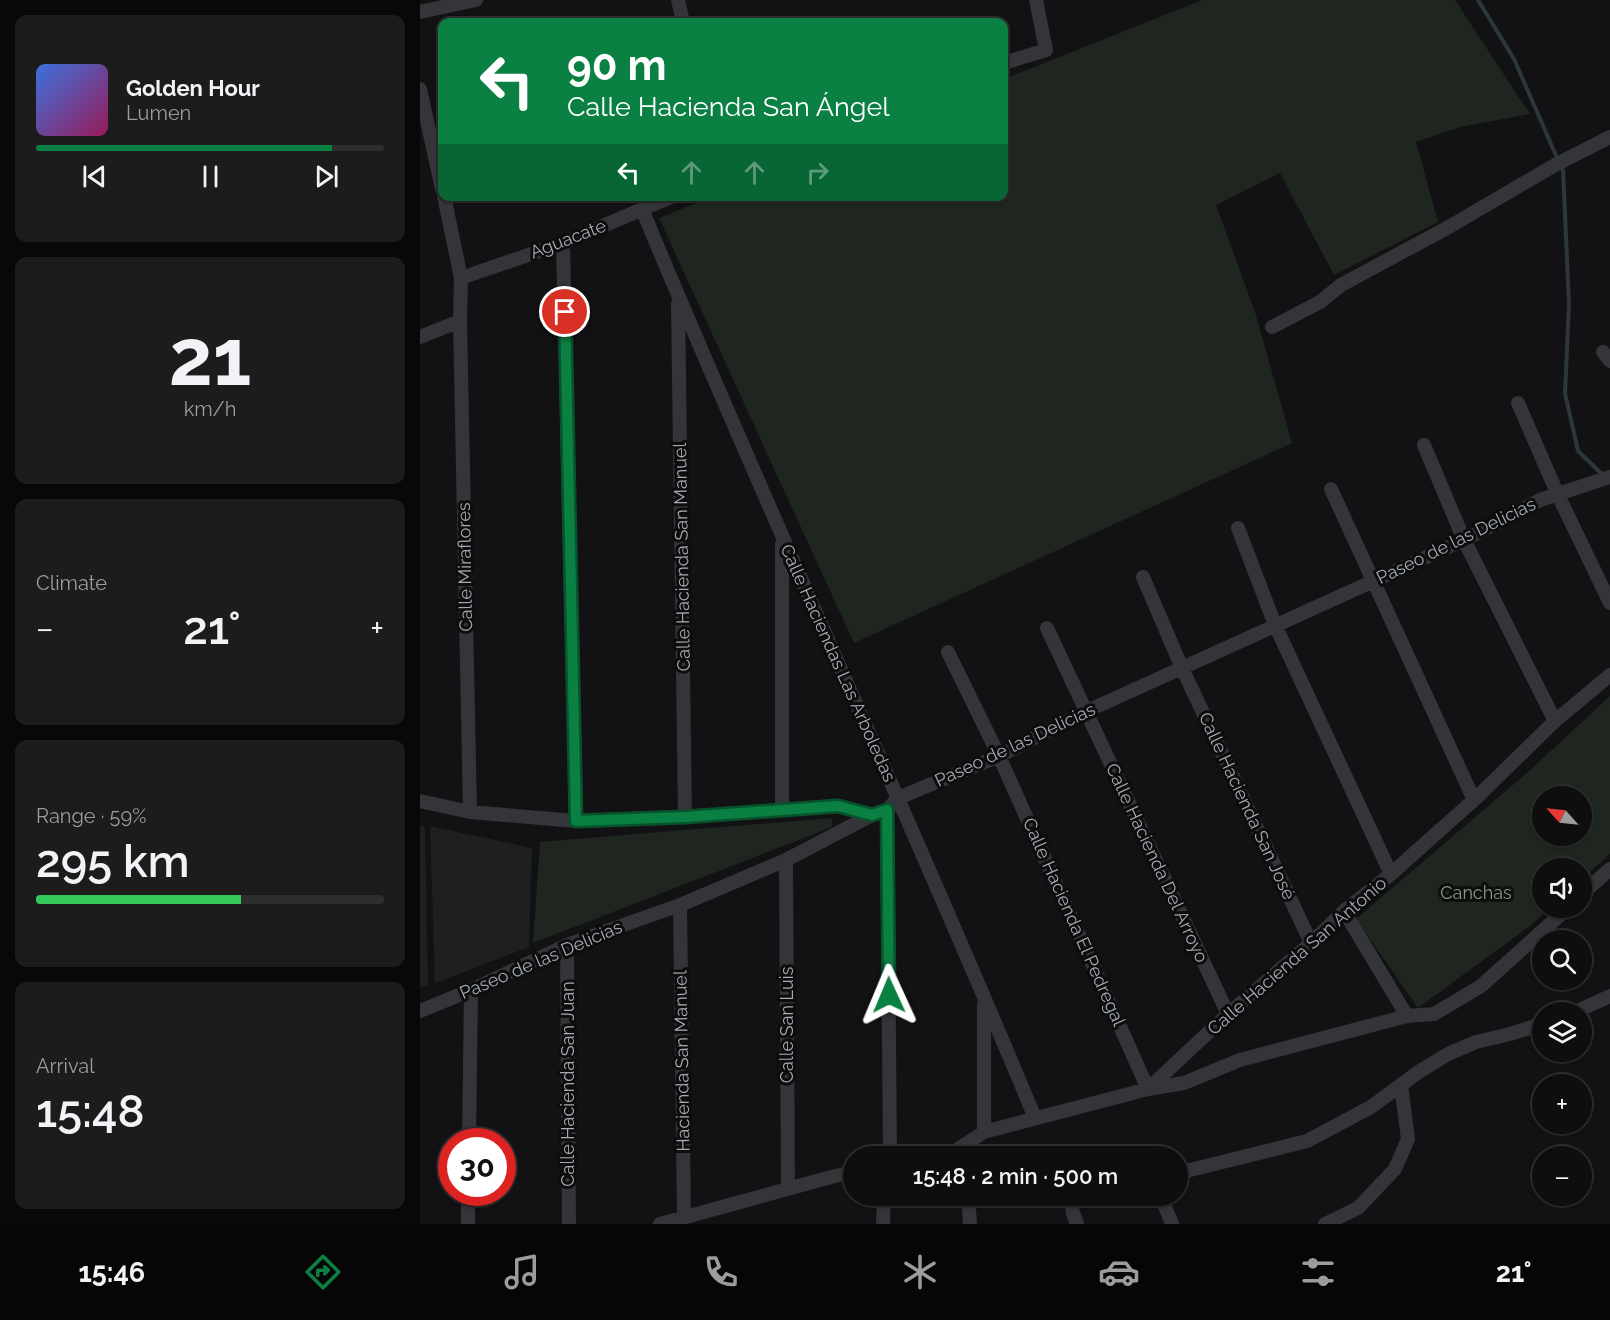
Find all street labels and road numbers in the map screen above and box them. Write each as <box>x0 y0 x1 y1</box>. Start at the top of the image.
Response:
street label: Aguacate <box>527 214 609 263</box>
street label: Calle Hacienda San Manuel <box>669 442 694 671</box>
street label: Paseo de las Delicias <box>1373 493 1539 588</box>
street label: Calle Miraflores <box>453 502 476 632</box>
street label: Calle Haciendas Las Arboledas <box>776 541 901 785</box>
street label: Paseo de las Delicias <box>931 698 1099 791</box>
street label: Calle Hacienda San José <box>1195 709 1300 903</box>
street label: Calle Hacienda Del Arroyo <box>1102 760 1213 966</box>
street label: Calle Hacienda El Pedregal <box>1019 814 1130 1029</box>
street label: Calle Hacienda San Antonio <box>1203 872 1391 1039</box>
street label: Paseo de las Delicias <box>456 916 625 1003</box>
street label: Calle San Luis <box>776 966 797 1083</box>
street label: Hacienda San Manuel <box>669 970 694 1152</box>
street label: Calle Hacienda San Juan <box>557 981 578 1187</box>

